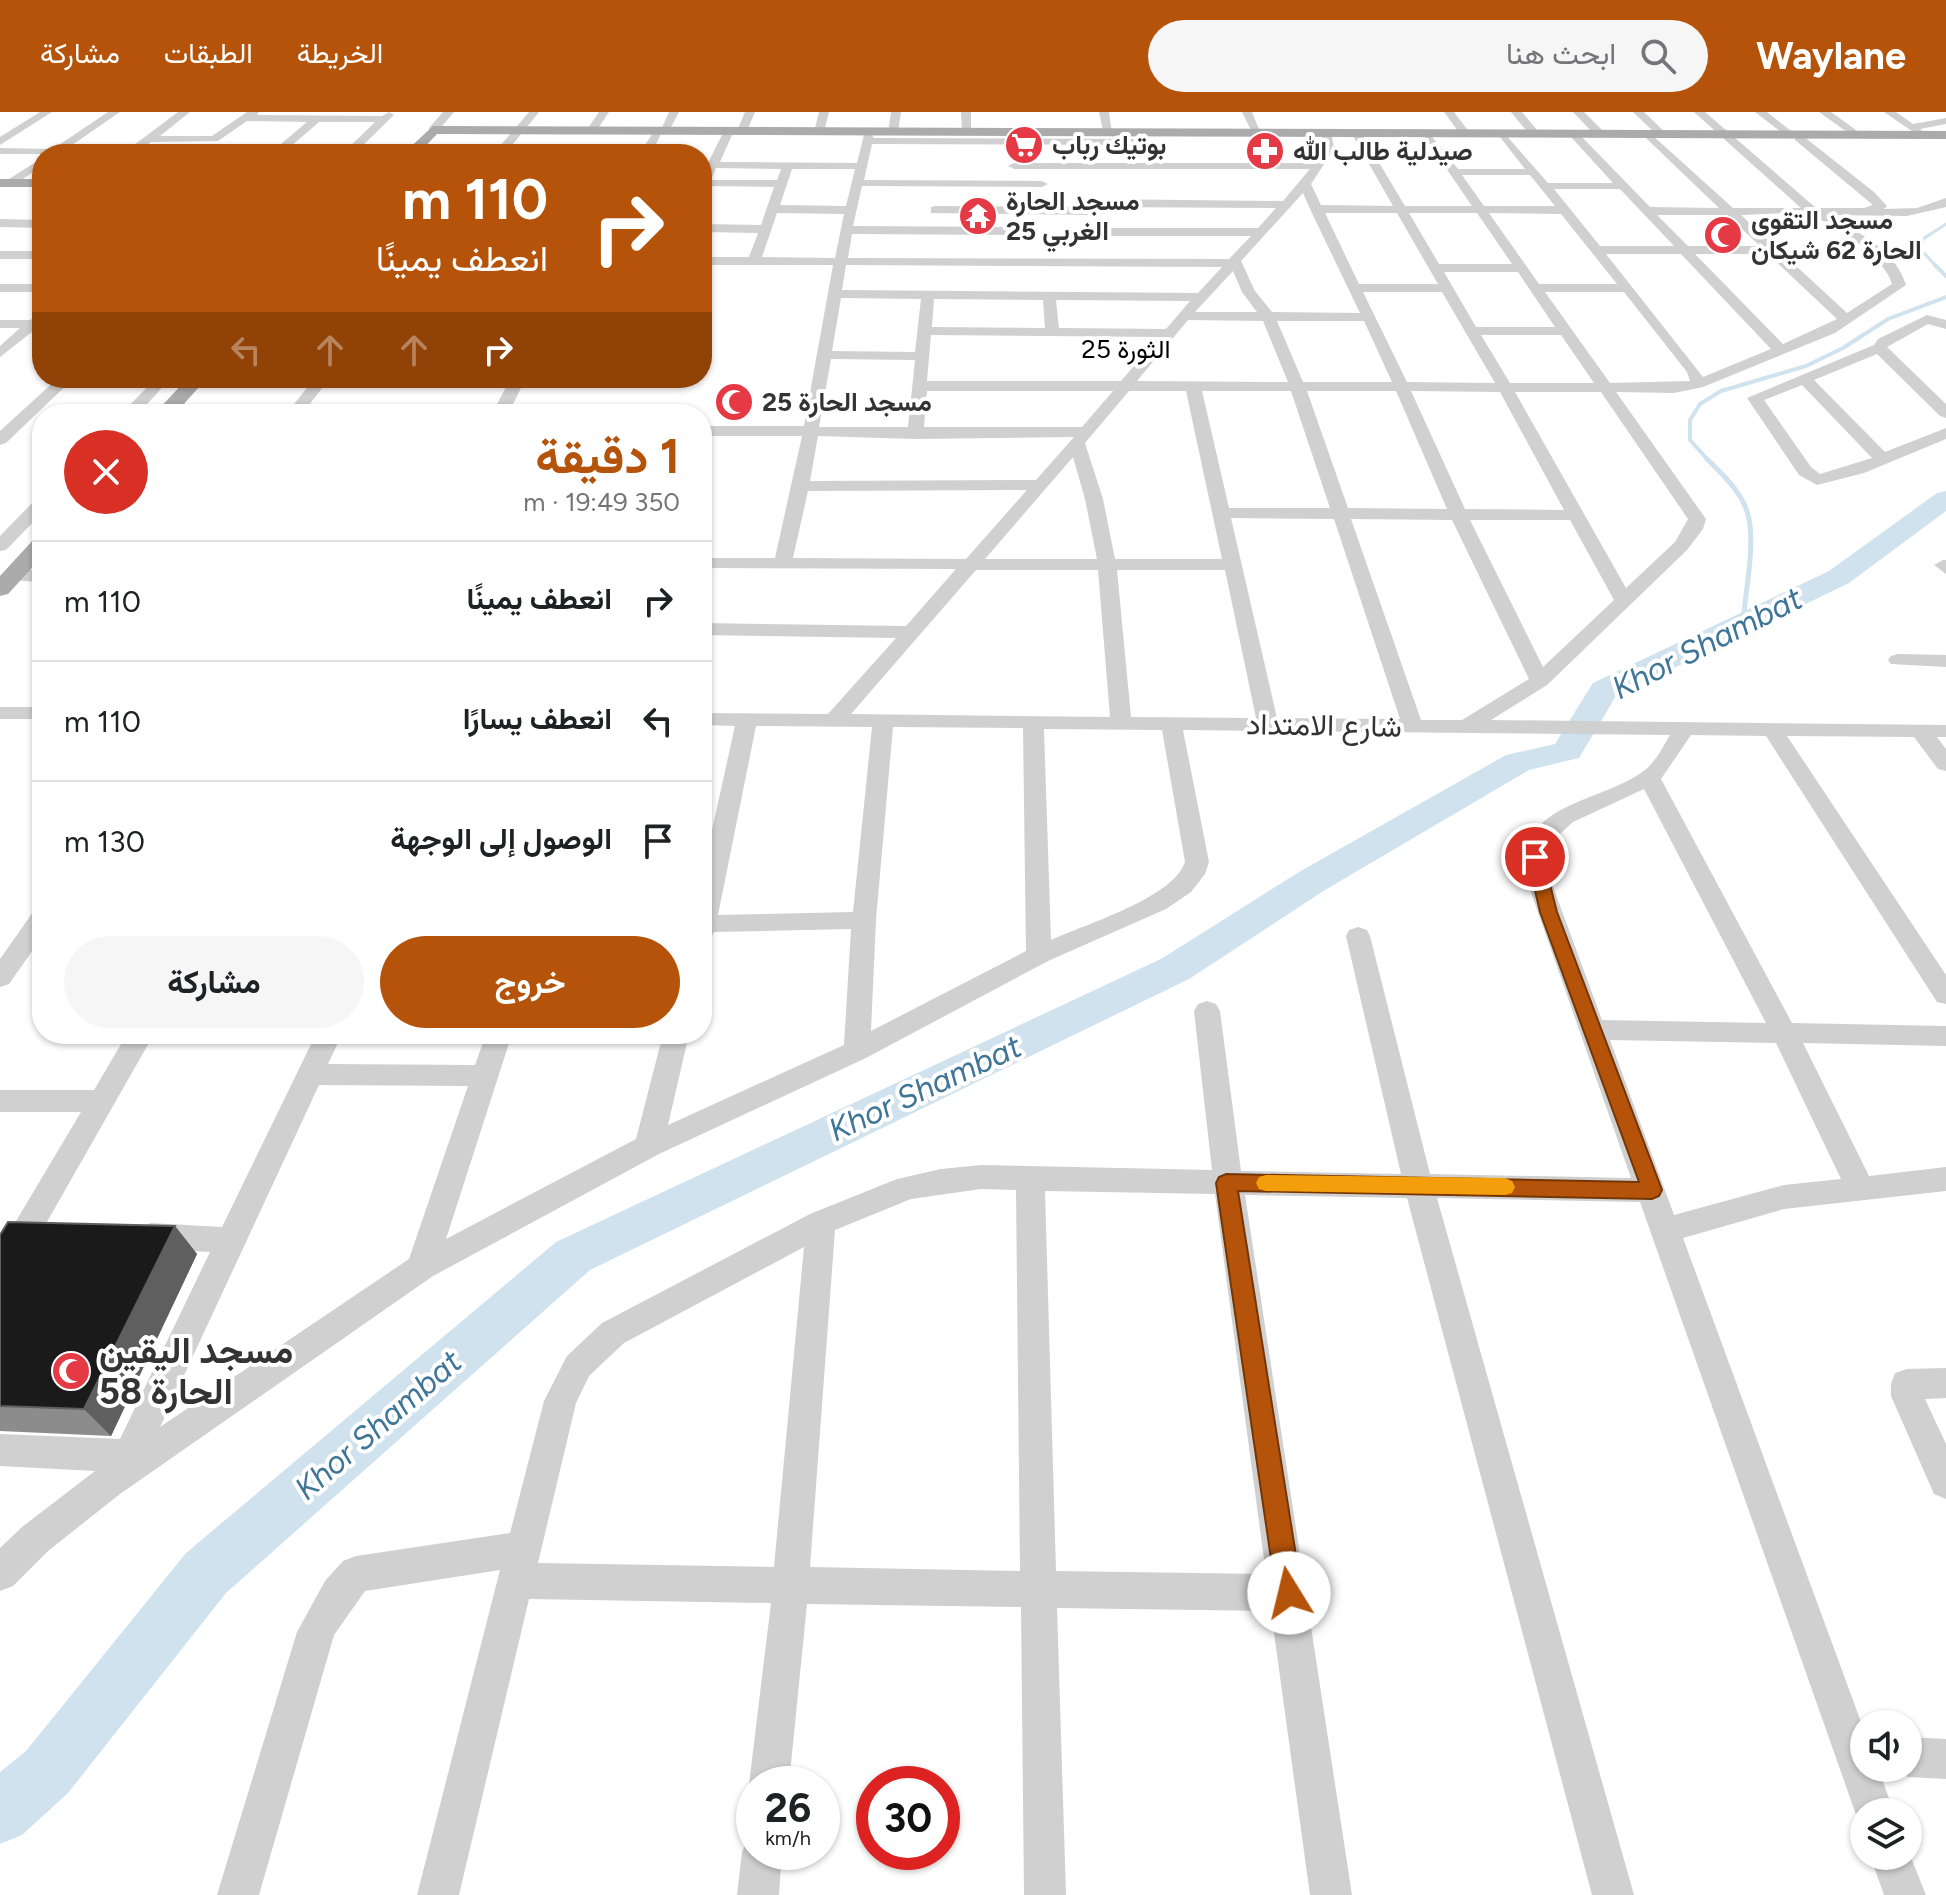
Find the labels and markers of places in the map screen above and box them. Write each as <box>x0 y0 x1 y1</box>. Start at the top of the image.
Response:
supermarket icon: بوتيك رباب <box>1003 124 1045 166</box>
place label: بوتيك رباب <box>1052 129 1167 161</box>
pharmacy icon: صيدلية طالب الله <box>1244 130 1286 172</box>
place label: صيدلية طالب الله <box>1293 135 1473 167</box>
place label: مسجد الحارة 25 الغربي <box>1006 185 1140 253</box>
temple icon: مسجد الحارة 25 الغربي <box>957 195 999 237</box>
place label: مسجد التقوى الحارة 62 شيكان <box>1751 204 1922 266</box>
mosque icon: مسجد التقوى الحارة 62 شيكان <box>1702 214 1744 256</box>
mosque icon: مسجد الحارة 25 <box>713 381 755 423</box>
place label: مسجد الحارة 25 <box>762 386 932 418</box>
pin <box>1501 823 1569 891</box>
place label: مسجد اليقين الحارة 58 <box>99 1329 293 1414</box>
mosque icon: مسجد اليقين الحارة 58 <box>50 1350 92 1392</box>

